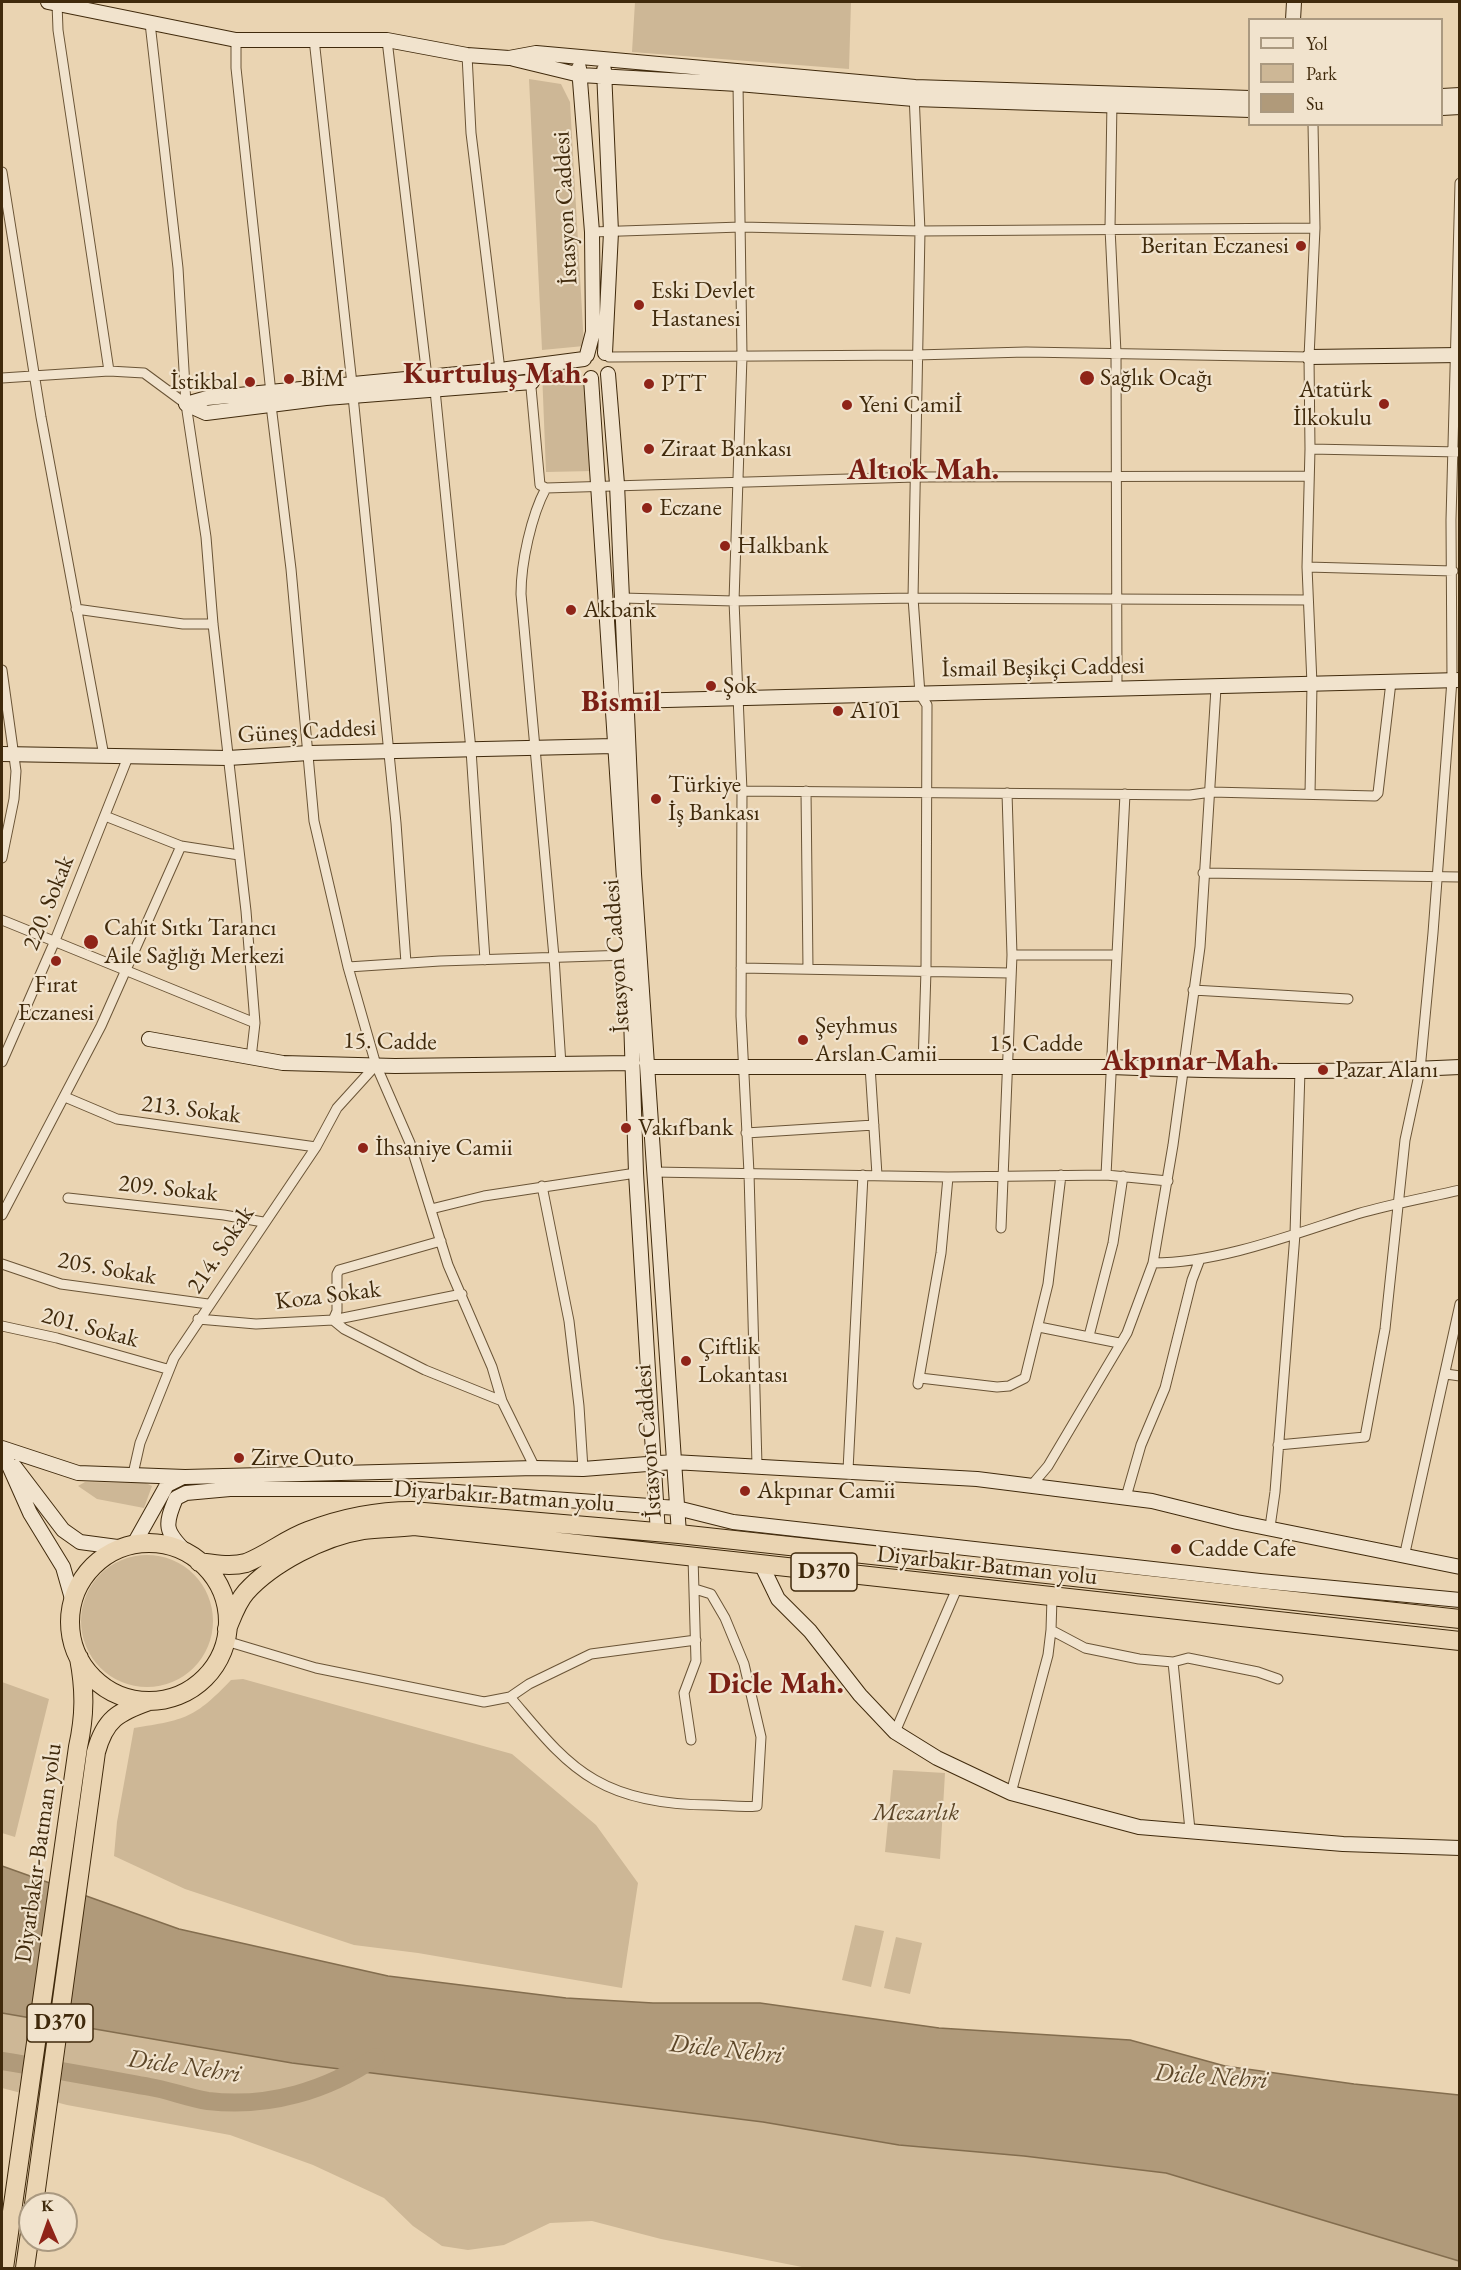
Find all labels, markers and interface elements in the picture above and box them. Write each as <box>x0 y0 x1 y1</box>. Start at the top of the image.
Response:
legend <box>1248 18 1443 126</box>
text: Yol <box>1306 32 1328 55</box>
text: Park <box>1306 62 1337 85</box>
text: Su <box>1306 92 1324 115</box>
street label: İstasyon Caddesi <box>548 131 584 285</box>
place label: Beritan Eczanesi <box>1141 232 1289 260</box>
marker: Beritan Eczanesi <box>1294 239 1308 253</box>
place label: Eski Devlet Hastanesi <box>651 277 755 333</box>
marker: Eski Devlet Hastanesi <box>632 298 646 312</box>
district label: Kurtuluş Mah. <box>403 357 589 393</box>
place label: Sağlık Ocağı <box>1100 364 1212 392</box>
place label: BİM <box>301 365 345 393</box>
place label: İstikbal <box>170 368 238 396</box>
marker: Sağlık Ocağı <box>1078 369 1096 387</box>
place label: PTT <box>661 370 706 398</box>
marker: BİM <box>282 372 296 386</box>
marker: İstikbal <box>243 375 257 389</box>
place label: Atatürk İlkokulu <box>1293 376 1372 432</box>
marker: PTT <box>642 377 656 391</box>
place label: Yeni Camiİ <box>859 391 963 419</box>
marker: Atatürk İlkokulu <box>1377 397 1391 411</box>
marker: Yeni Camiİ <box>840 398 854 412</box>
place label: Ziraat Bankası <box>661 435 792 463</box>
marker: Ziraat Bankası <box>642 442 656 456</box>
district label: Altıok Mah. <box>847 453 999 489</box>
place label: Eczane <box>659 494 722 522</box>
marker: Eczane <box>640 501 654 515</box>
place label: Halkbank <box>737 532 828 560</box>
marker: Halkbank <box>718 539 732 553</box>
place label: Akbank <box>583 596 656 624</box>
marker: Akbank <box>564 603 578 617</box>
street label: İsmail Beşikçi Caddesi <box>941 652 1145 684</box>
place label: Şok <box>723 672 757 700</box>
marker: Şok <box>704 679 718 693</box>
district label: Bismil <box>581 685 661 721</box>
place label: A101 <box>850 697 901 725</box>
marker: A101 <box>831 704 845 718</box>
street label: Güneş Caddesi <box>237 714 377 750</box>
place label: Türkiye İş Bankası <box>668 771 760 827</box>
marker: Türkiye İş Bankası <box>649 792 663 806</box>
street label: 220. Sokak <box>17 851 81 955</box>
street label: İstasyon Caddesi <box>597 878 637 1034</box>
place label: Cahit Sıtkı Tarancı Aile Sağlığı Merkezi <box>104 914 284 970</box>
marker: Cahit Sıtkı Tarancı Aile Sağlığı Merkezi <box>82 933 100 951</box>
marker: Fırat Eczanesi <box>49 954 63 968</box>
place label: Fırat Eczanesi <box>18 971 94 1027</box>
place label: Şeyhmus Arslan Camii <box>815 1012 937 1068</box>
street label: 15. Cadde <box>343 1027 437 1057</box>
street label: 15. Cadde <box>989 1030 1083 1058</box>
marker: Şeyhmus Arslan Camii <box>796 1033 810 1047</box>
district label: Akpınar Mah. <box>1101 1044 1279 1080</box>
place label: Pazar Alanı <box>1335 1056 1438 1084</box>
marker: Pazar Alanı <box>1316 1063 1330 1077</box>
street label: 213. Sokak <box>140 1090 242 1130</box>
place label: Vakıfbank <box>638 1114 733 1142</box>
marker: Vakıfbank <box>619 1121 633 1135</box>
place label: İhsaniye Camii <box>375 1134 513 1162</box>
marker: İhsaniye Camii <box>356 1141 370 1155</box>
street label: 209. Sokak <box>117 1169 219 1209</box>
street label: 214. Sokak <box>181 1201 261 1299</box>
street label: 205. Sokak <box>55 1246 159 1292</box>
street label: Koza Sokak <box>274 1275 382 1317</box>
street label: 201. Sokak <box>38 1301 142 1355</box>
place label: Çiftlik Lokantası <box>698 1333 788 1389</box>
marker: Çiftlik Lokantası <box>679 1354 693 1368</box>
street label: İstasyon Caddesi <box>629 1363 669 1519</box>
place label: Zirve Outo <box>251 1444 354 1472</box>
marker: Zirve Outo <box>232 1451 246 1465</box>
street label: Diyarbakır-Batman yolu <box>392 1475 616 1519</box>
place label: Akpınar Camii <box>757 1477 895 1505</box>
marker: Akpınar Camii <box>738 1484 752 1498</box>
place label: Cadde Cafe <box>1188 1535 1296 1563</box>
street label: Diyarbakır-Batman yolu <box>875 1540 1099 1592</box>
marker: Cadde Cafe <box>1169 1542 1183 1556</box>
road number: D370 <box>791 1553 857 1591</box>
district label: Dicle Mah. <box>708 1667 844 1703</box>
street label: Diyarbakır-Batman yolu <box>9 1741 69 1965</box>
park label: Mezarlık <box>873 1799 959 1827</box>
road number: D370 <box>27 2004 93 2042</box>
water label: Dicle Nehri <box>668 2029 784 2071</box>
water label: Dicle Nehri <box>125 2044 243 2090</box>
water label: Dicle Nehri <box>1153 2057 1269 2097</box>
north arrow <box>18 2192 78 2252</box>
text: K <box>41 2195 54 2216</box>

